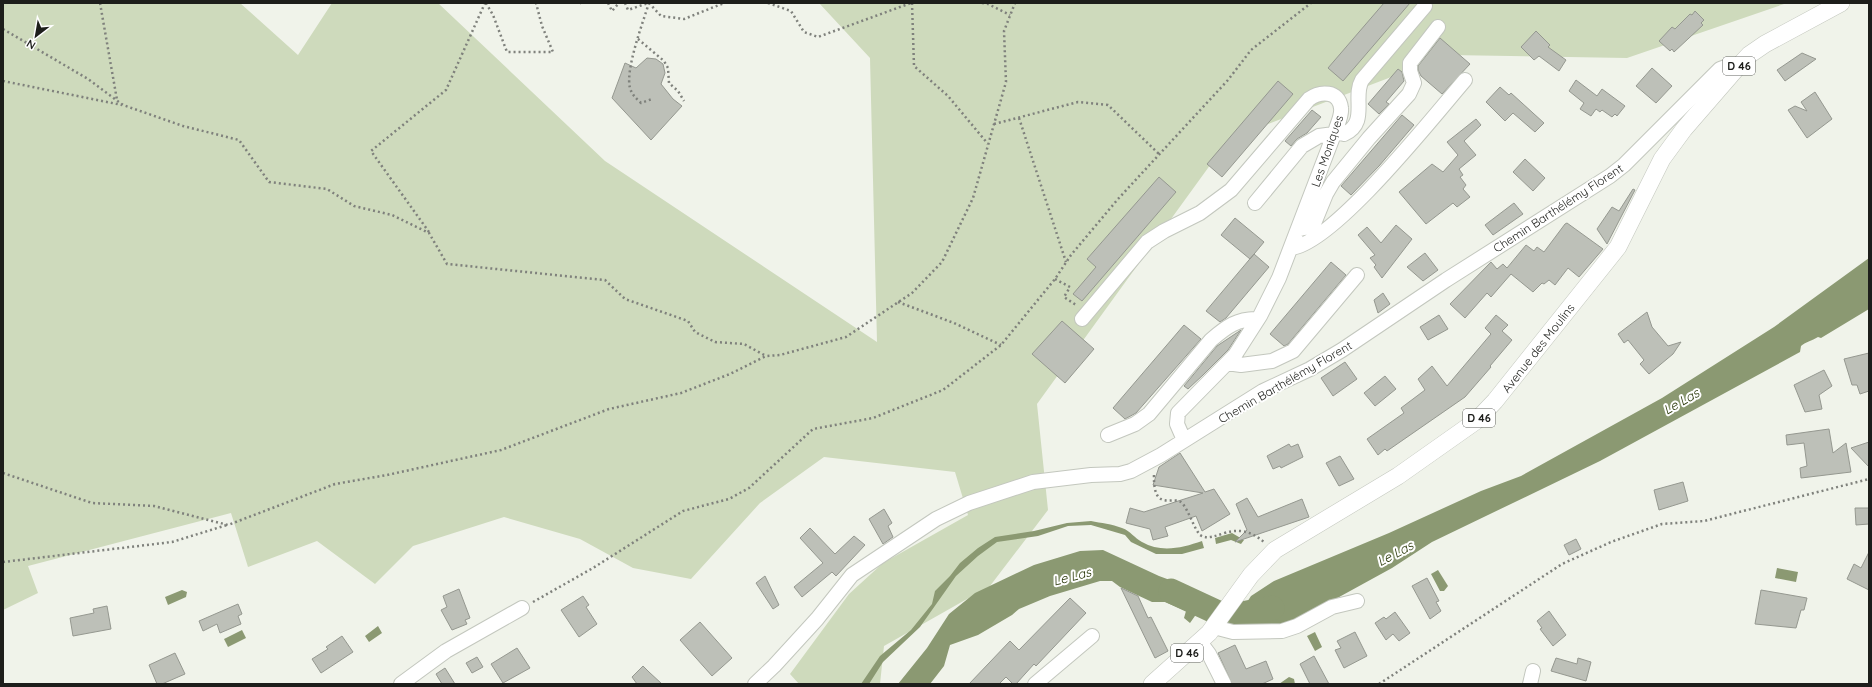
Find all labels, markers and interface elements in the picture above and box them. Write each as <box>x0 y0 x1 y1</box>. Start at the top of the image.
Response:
north arrow <box>16 16 56 56</box>
text: N <box>24 36 38 53</box>
road number: D 46 <box>1723 57 1755 75</box>
street label: Les Moniques <box>1308 113 1346 189</box>
street label: Chemin Barthélémy Florent <box>1490 160 1626 256</box>
street label: Avenue des Moulins <box>1498 300 1578 396</box>
street label: Chemin Barthélémy Florent <box>1216 338 1354 426</box>
water label: Le Las <box>1660 384 1703 418</box>
road number: D 46 <box>1463 409 1495 427</box>
water label: Le Las <box>1374 536 1417 569</box>
water label: Le Las <box>1051 563 1094 589</box>
road number: D 46 <box>1171 644 1203 662</box>

